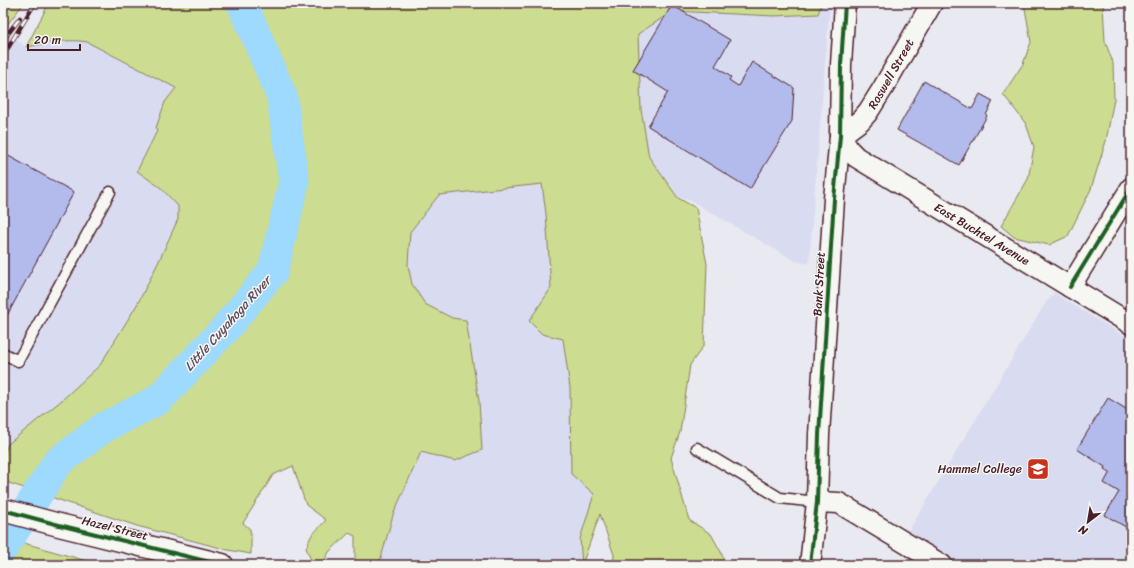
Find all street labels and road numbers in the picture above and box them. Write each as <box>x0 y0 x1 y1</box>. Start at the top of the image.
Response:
street label: Roswell Street <box>862 34 920 114</box>
street label: East Buchtel Avenue <box>930 197 1034 272</box>
street label: Bank Street <box>806 251 832 317</box>
street label: Hazel Street <box>80 509 150 547</box>

